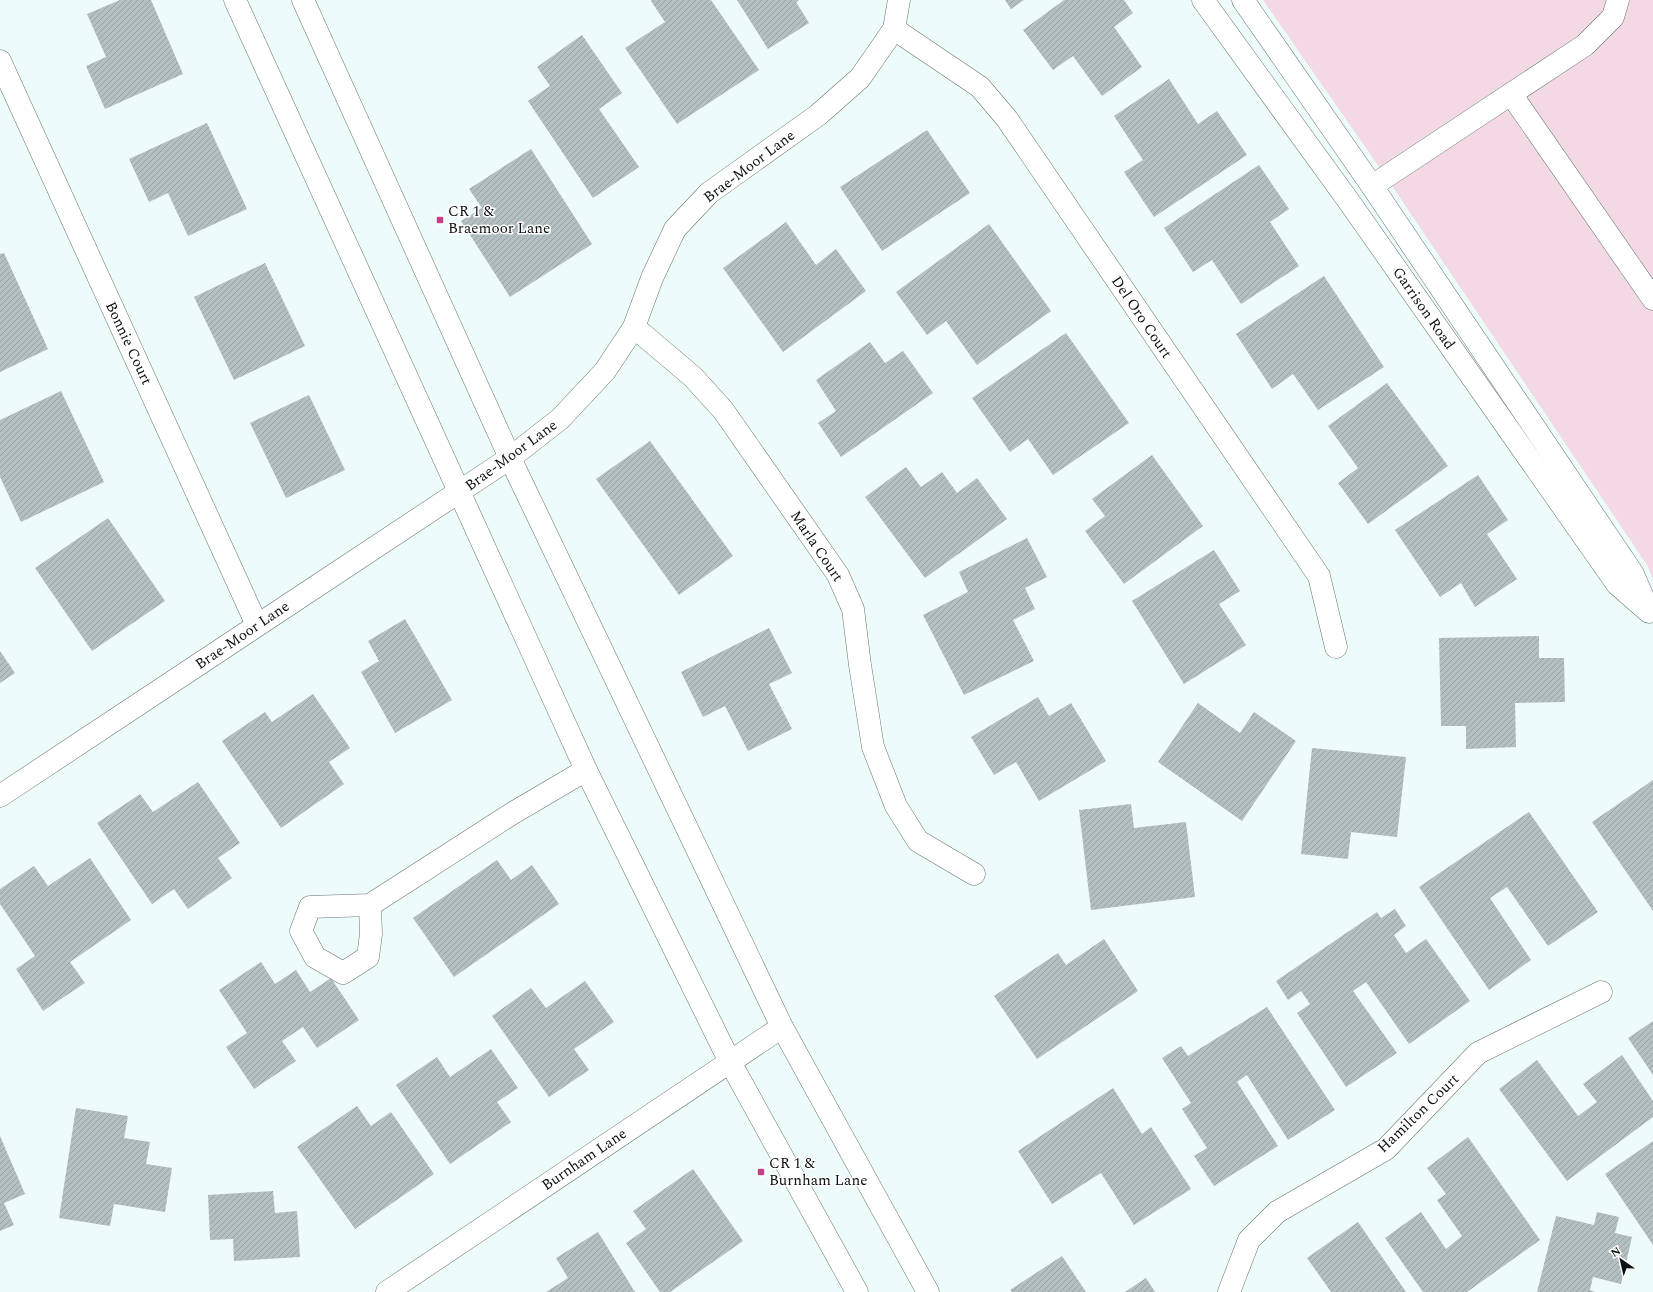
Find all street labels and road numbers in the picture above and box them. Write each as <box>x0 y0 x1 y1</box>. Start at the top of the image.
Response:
street label: Brae-Moor Lane <box>699 124 800 209</box>
street label: Garrison Road <box>1387 262 1461 354</box>
street label: Del Oro Court <box>1105 271 1178 363</box>
street label: Bonnie Court <box>99 298 158 389</box>
street label: Brae-Moor Lane <box>460 414 562 497</box>
street label: Marla Court <box>784 506 849 587</box>
street label: Brae-Moor Lane <box>190 595 294 676</box>
street label: Hamilton Court <box>1372 1068 1464 1158</box>
street label: Burnham Lane <box>537 1122 632 1196</box>

